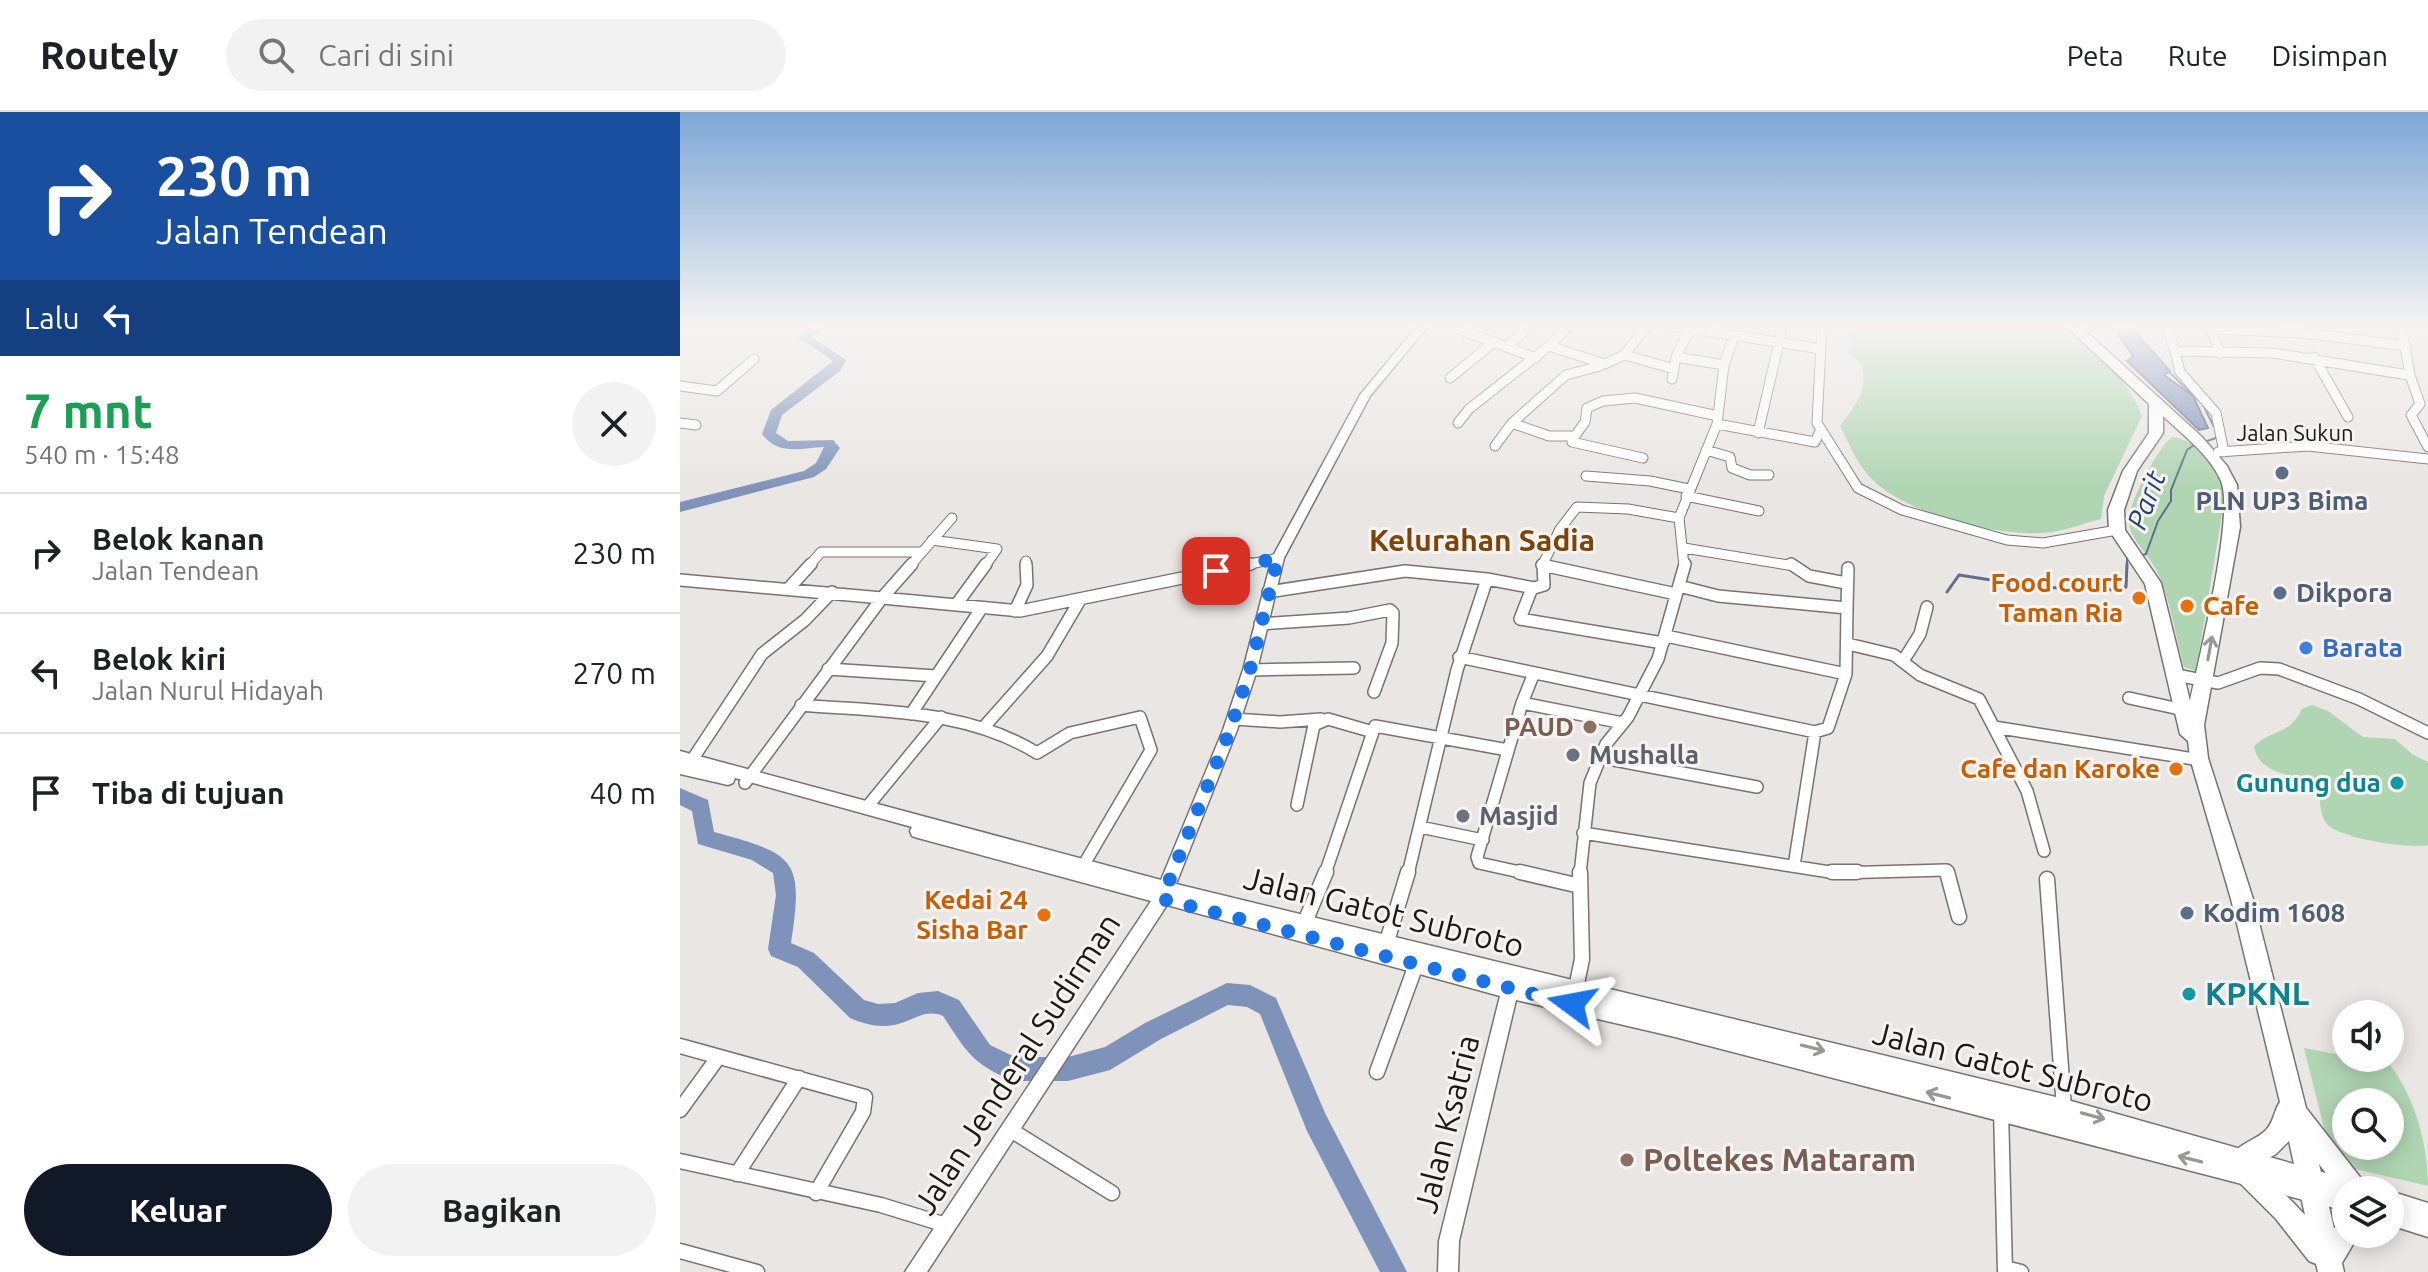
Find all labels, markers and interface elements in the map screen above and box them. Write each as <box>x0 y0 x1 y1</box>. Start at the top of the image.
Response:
search box <box>226 19 786 91</box>
icon: search <box>254 33 298 77</box>
text: Routely <box>40 34 178 76</box>
text: Cari di sini <box>318 38 454 72</box>
text: Peta <box>2067 40 2124 71</box>
text: Rute <box>2168 40 2228 71</box>
text: Disimpan <box>2272 40 2388 71</box>
icon: right <box>24 144 128 248</box>
text: 230 m <box>156 144 312 207</box>
text: Jalan Tendean <box>156 210 388 251</box>
icon: left <box>96 296 140 340</box>
text: Lalu <box>24 301 80 335</box>
button: close <box>572 382 656 466</box>
text: 7 mnt <box>24 383 153 437</box>
street label: Jalan Sukun <box>2236 420 2354 445</box>
text: 540 m · 15:48 <box>24 440 180 469</box>
marker: PLN UP3 Bima <box>2273 464 2291 482</box>
water label: Parit <box>2120 465 2171 533</box>
place label: PLN UP3 Bima <box>2196 486 2368 515</box>
text: Belok kanan <box>92 522 265 556</box>
district label: Kelurahan Sadia <box>1369 523 1595 557</box>
icon: right <box>24 531 68 575</box>
text: 230 m <box>572 536 656 570</box>
pin <box>1182 537 1250 605</box>
icon: arrive <box>1194 549 1238 593</box>
text: Jalan Tendean <box>92 556 259 585</box>
place label: Food court Taman Ria <box>1991 568 2123 627</box>
place label: Dikpora <box>2296 578 2393 607</box>
marker: Dikpora <box>2271 584 2289 602</box>
marker: Food court Taman Ria <box>2130 589 2148 607</box>
place label: Cafe <box>2203 591 2259 620</box>
marker: Cafe <box>2178 597 2196 615</box>
place label: Barata <box>2322 633 2403 662</box>
one-way arrow <box>2204 636 2219 661</box>
marker: Barata <box>2297 639 2315 657</box>
text: Belok kiri <box>92 642 226 676</box>
icon: left <box>24 651 68 695</box>
text: 270 m <box>572 656 656 690</box>
text: Jalan Nurul Hidayah <box>92 676 324 705</box>
place label: PAUD <box>1504 712 1574 741</box>
marker: PAUD <box>1581 718 1599 736</box>
place label: Mushalla <box>1589 740 1699 769</box>
marker: Mushalla <box>1564 746 1582 764</box>
place label: Cafe dan Karoke <box>1960 754 2160 783</box>
marker: Cafe dan Karoke <box>2167 760 2185 778</box>
place label: Gunung dua <box>2236 768 2381 797</box>
icon: arrive <box>24 771 68 815</box>
marker: Gunung dua <box>2388 774 2406 792</box>
text: Tiba di tujuan <box>92 776 285 810</box>
text: 40 m <box>589 776 656 810</box>
place label: Masjid <box>1479 801 1559 830</box>
marker: Masjid <box>1454 807 1472 825</box>
street label: Jalan Gatot Subroto <box>1241 859 1528 963</box>
place label: Kedai 24 Sisha Bar <box>916 885 1028 944</box>
place label: Kodim 1608 <box>2203 898 2345 927</box>
marker: Kodim 1608 <box>2178 904 2196 922</box>
street label: Jalan Jenderal Sudirman <box>905 906 1127 1220</box>
marker: Kedai 24 Sisha Bar <box>1035 906 1053 924</box>
position arrow <box>1530 962 1614 1046</box>
place label: KPKNL <box>2205 975 2309 1011</box>
marker: KPKNL <box>2180 985 2198 1003</box>
map controls <box>2332 1000 2404 1248</box>
button: sound <box>2332 1000 2404 1072</box>
street label: Jalan Gatot Subroto <box>1870 1014 2157 1118</box>
street label: Jalan Ksatria <box>1407 1031 1485 1216</box>
one-way arrow <box>1800 1041 1825 1056</box>
one-way arrow <box>1925 1086 1951 1101</box>
button: search <box>2332 1088 2404 1160</box>
one-way arrow <box>2079 1110 2105 1125</box>
place label: Poltekes Mataram <box>1643 1141 1916 1177</box>
one-way arrow <box>2177 1150 2203 1165</box>
marker: Poltekes Mataram <box>1618 1151 1636 1169</box>
button: Keluar <box>24 1164 332 1256</box>
button: Bagikan <box>348 1164 656 1256</box>
button: layers <box>2332 1176 2404 1248</box>

